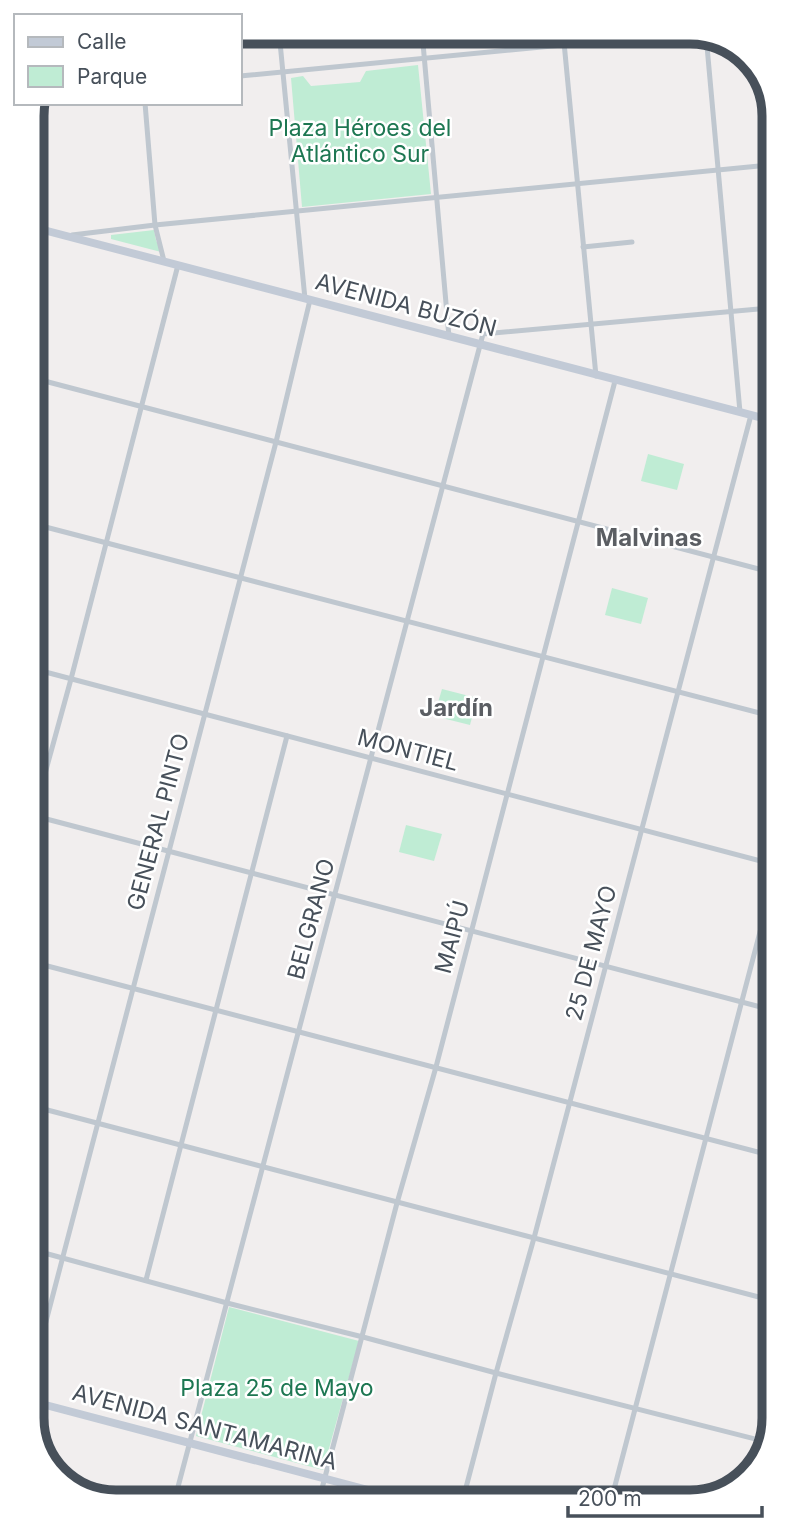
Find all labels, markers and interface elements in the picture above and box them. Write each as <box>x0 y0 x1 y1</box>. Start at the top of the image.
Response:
legend <box>14 14 242 105</box>
text: Calle <box>77 29 127 54</box>
text: Parque <box>77 64 147 89</box>
park label: Plaza Héroes del Atlántico Sur <box>269 114 451 168</box>
street label: AVENIDA BUZÓN <box>312 267 500 343</box>
district label: Malvinas <box>596 523 702 552</box>
district label: Jardín <box>419 693 493 722</box>
street label: MONTIEL <box>354 723 462 777</box>
street label: GENERAL PINTO <box>121 730 195 914</box>
street label: BELGRANO <box>281 855 341 983</box>
street label: 25 DE MAYO <box>560 882 622 1024</box>
street label: MAIPÚ <box>429 897 475 977</box>
park label: Plaza 25 de Mayo <box>180 1374 374 1402</box>
street label: AVENIDA SANTAMARINA <box>69 1378 341 1476</box>
scale bar <box>568 1474 762 1518</box>
text: 200 m <box>578 1486 642 1511</box>

